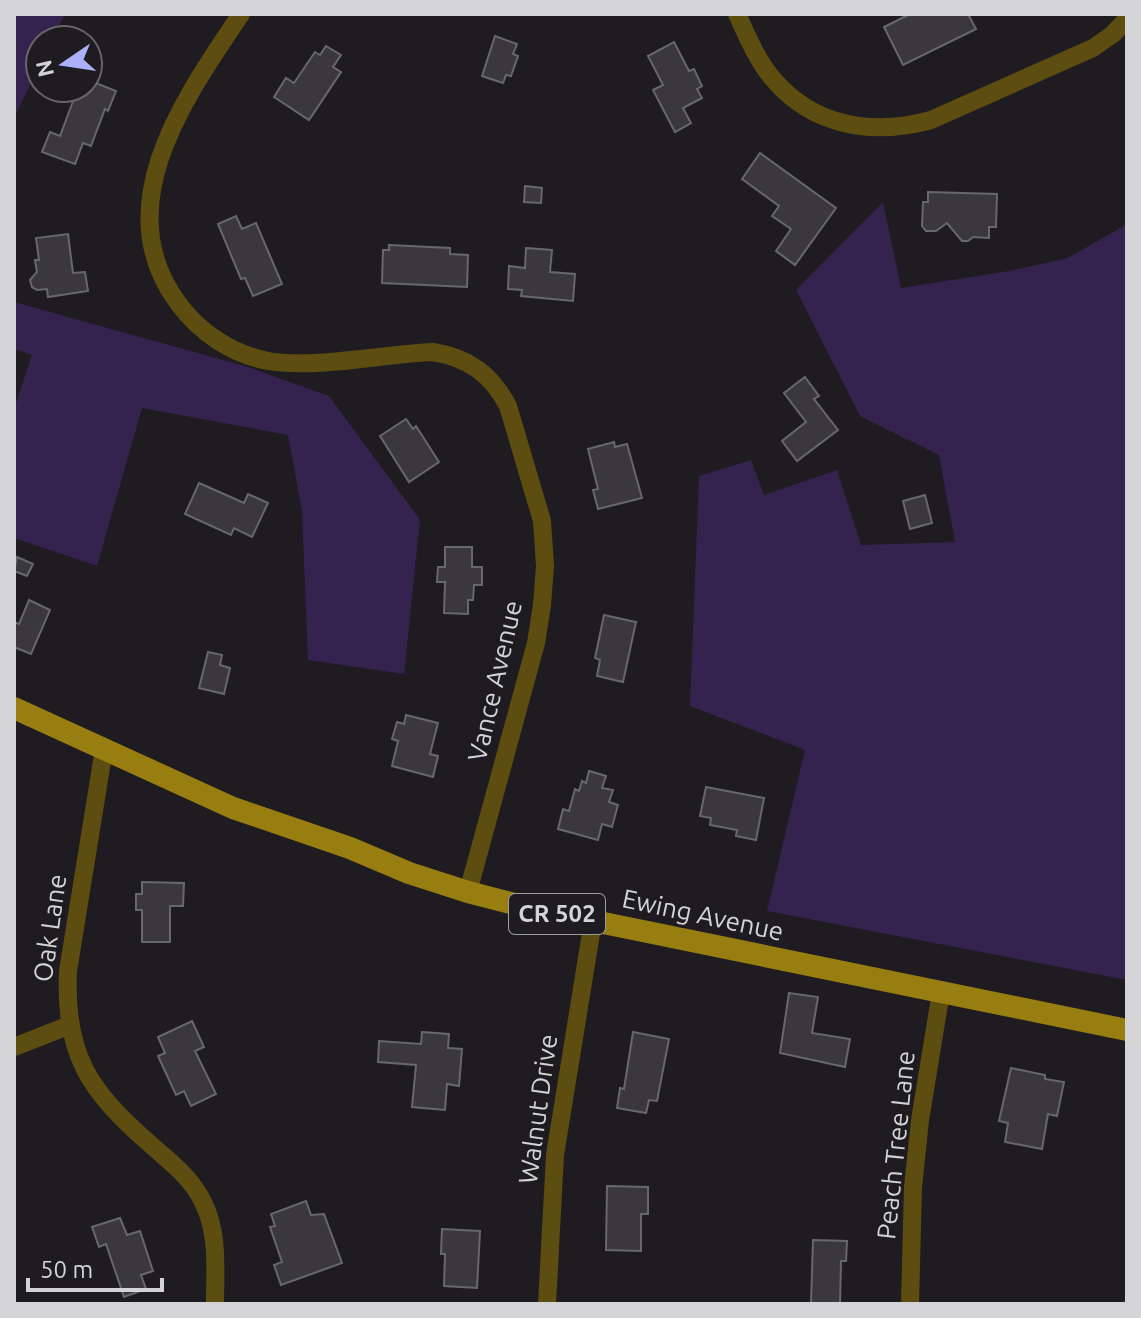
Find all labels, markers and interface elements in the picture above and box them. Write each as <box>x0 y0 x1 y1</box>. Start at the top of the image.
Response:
north arrow <box>24 24 104 104</box>
text: N <box>30 58 58 79</box>
street label: Vance Avenue <box>462 598 527 764</box>
street label: Oak Lane <box>28 872 71 984</box>
street label: Ewing Avenue <box>620 883 786 946</box>
road number: CR 502 <box>509 894 605 934</box>
street label: Walnut Drive <box>513 1032 562 1186</box>
street label: Peach Tree Lane <box>871 1049 920 1241</box>
scale bar <box>28 1242 162 1292</box>
text: 50 m <box>40 1256 93 1283</box>

